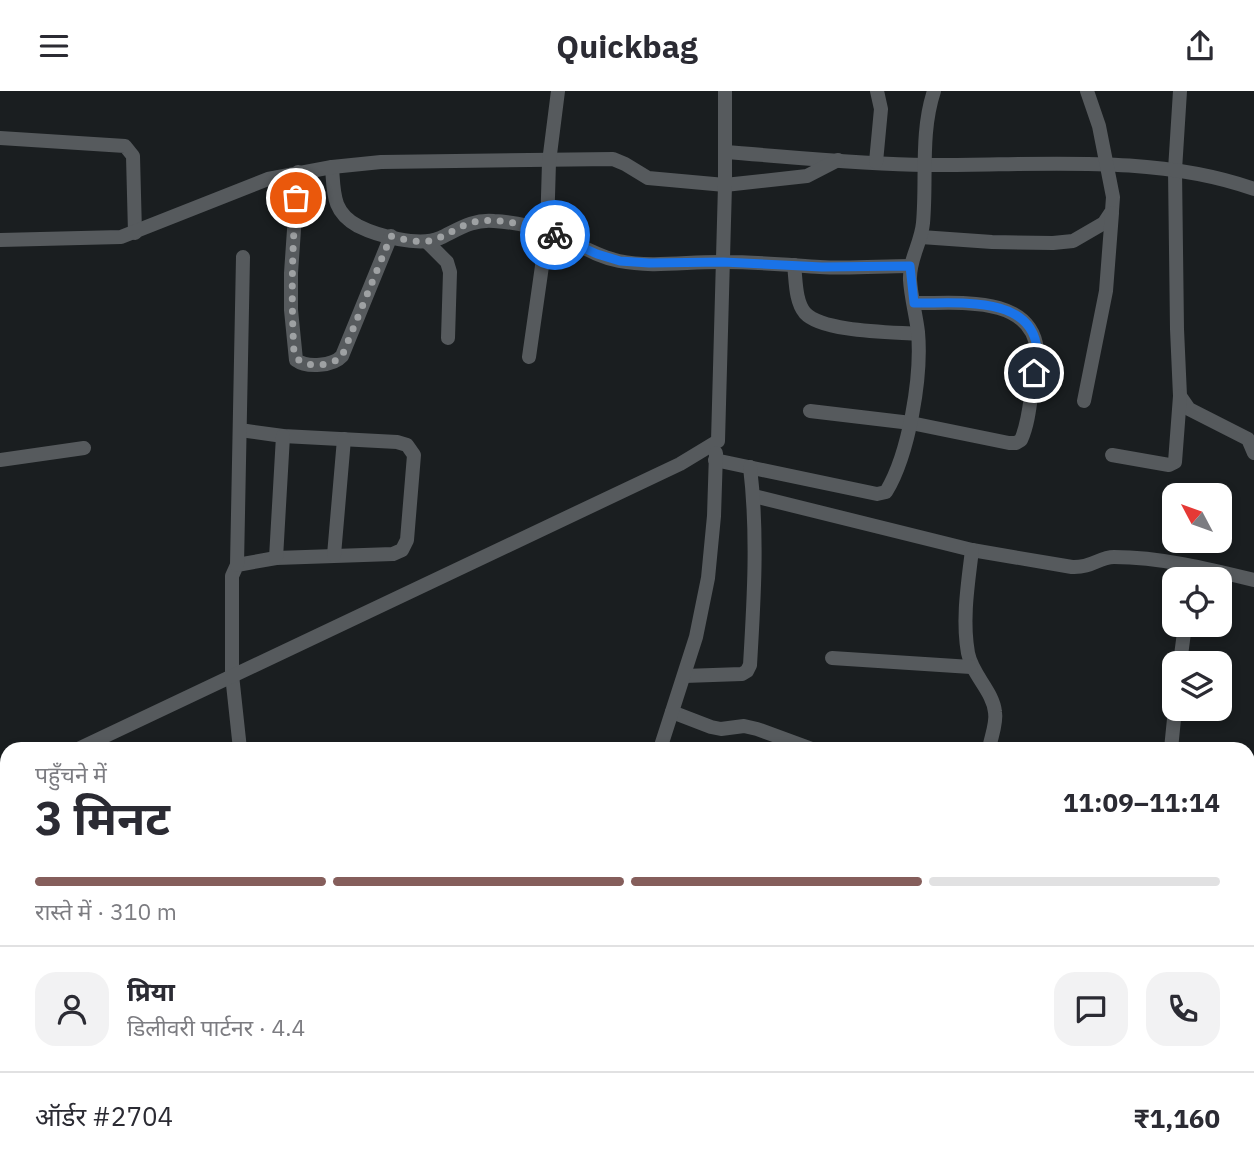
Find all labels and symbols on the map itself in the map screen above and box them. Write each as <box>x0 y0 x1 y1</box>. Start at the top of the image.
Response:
pin <box>266 168 326 228</box>
courier <box>520 200 590 270</box>
pin <box>1004 343 1064 403</box>
north arrow <box>1162 483 1232 553</box>

